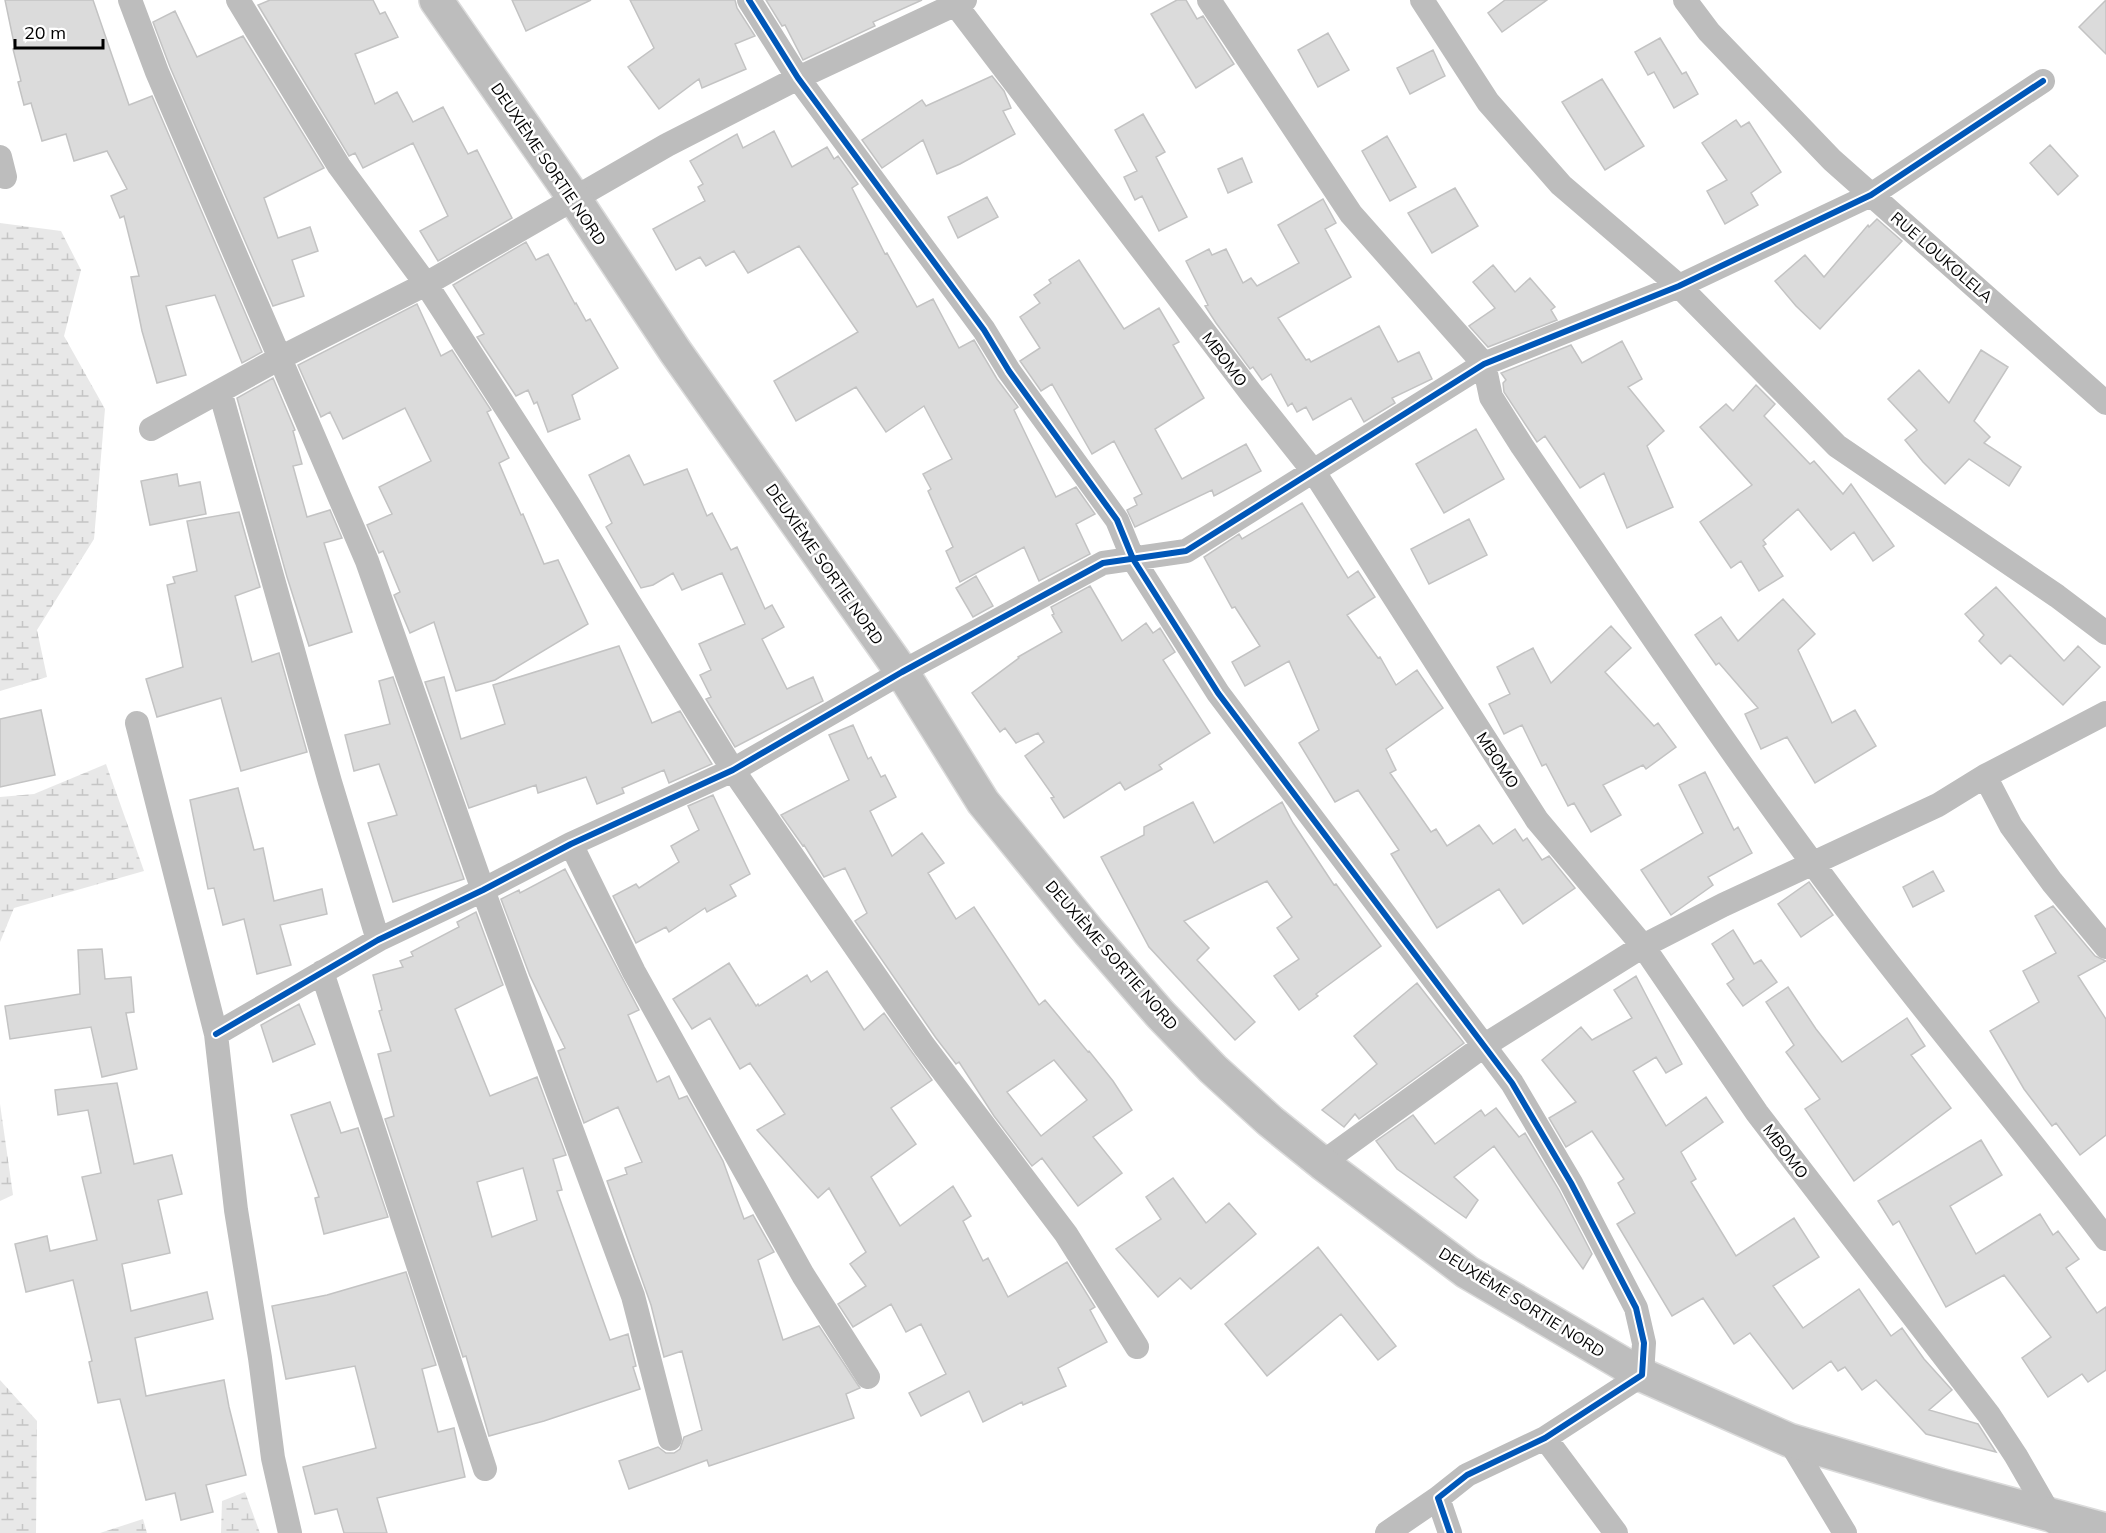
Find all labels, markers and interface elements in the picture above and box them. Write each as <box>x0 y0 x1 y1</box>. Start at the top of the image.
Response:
scale bar <box>15 12 104 50</box>
text: 20 m <box>24 21 66 44</box>
street label: DEUXIÈME SORTIE NORD <box>487 79 611 249</box>
street label: RUE LOUKOLELA <box>1887 207 1997 307</box>
street label: MBOMO <box>1198 328 1252 390</box>
street label: DEUXIÈME SORTIE NORD <box>762 480 888 648</box>
street label: MBOMO <box>1472 728 1524 792</box>
street label: DEUXIÈME SORTIE NORD <box>1041 876 1183 1034</box>
street label: MBOMO <box>1759 1120 1813 1182</box>
street label: DEUXIÈME SORTIE NORD <box>1435 1243 1609 1361</box>

